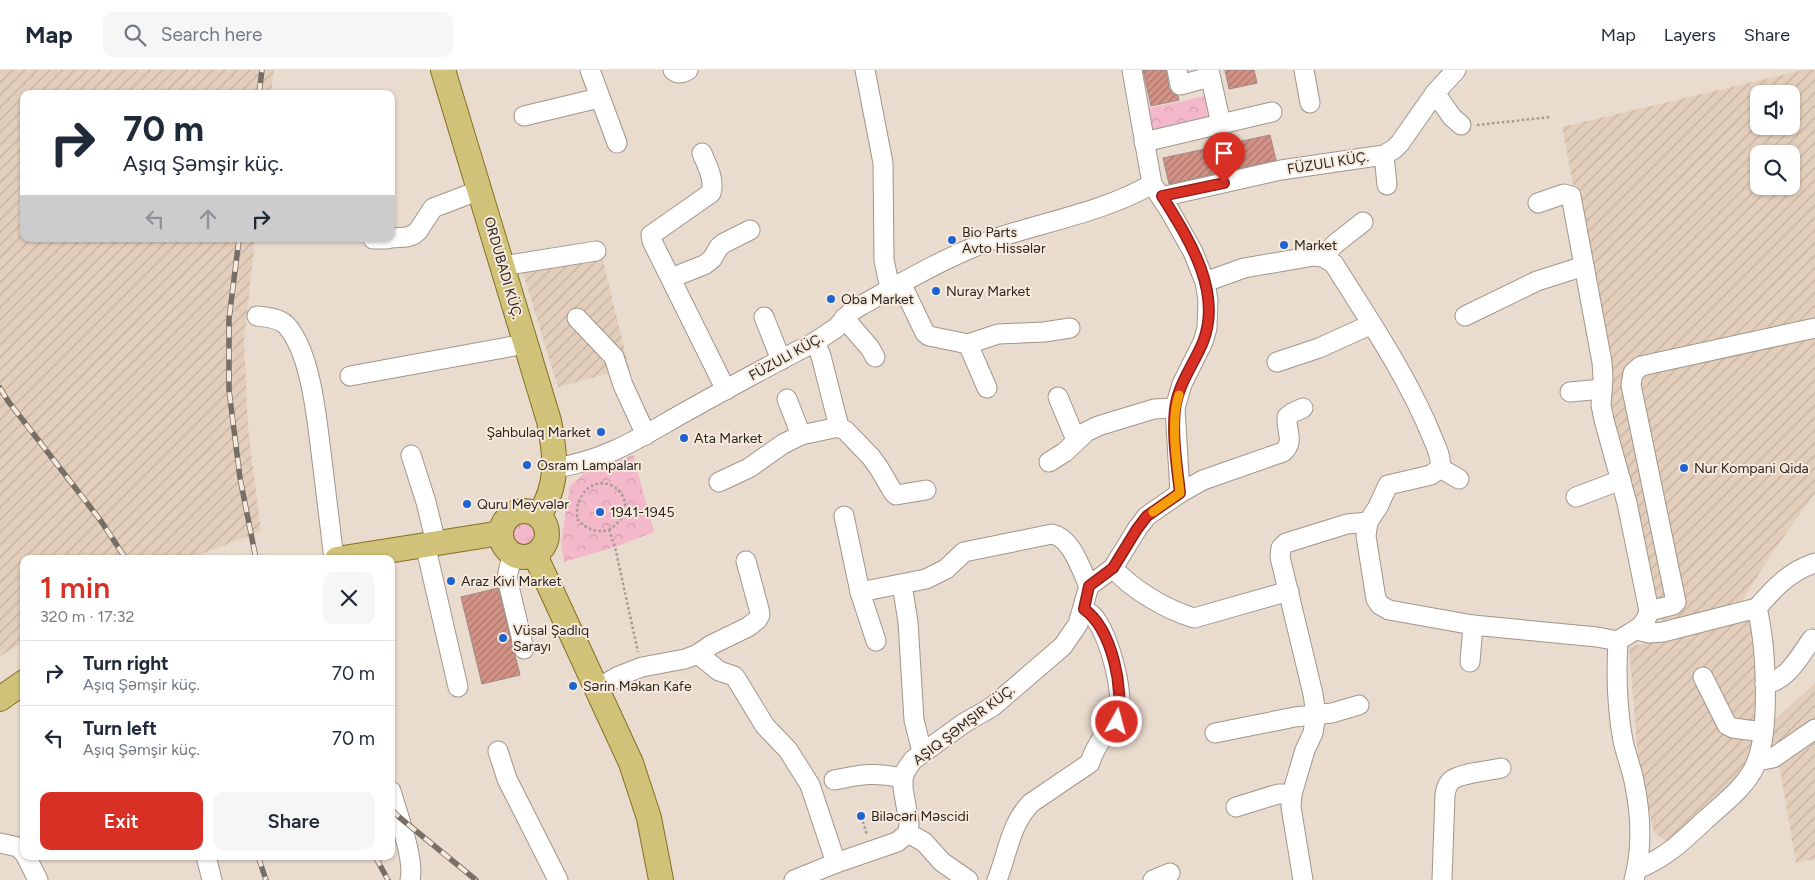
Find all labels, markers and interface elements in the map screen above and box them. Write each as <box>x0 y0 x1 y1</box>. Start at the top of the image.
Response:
search box <box>103 12 453 57</box>
text: Map <box>25 20 73 49</box>
icon: search <box>121 21 149 49</box>
text: Search here <box>161 23 262 46</box>
text: Map <box>1601 24 1636 46</box>
text: Layers <box>1664 24 1716 46</box>
text: Share <box>1744 24 1790 46</box>
map controls <box>1750 85 1800 195</box>
button: sound <box>1750 85 1800 135</box>
text: 70 m <box>123 108 204 150</box>
icon: right <box>40 110 105 175</box>
pin <box>1203 132 1245 183</box>
icon: arrive <box>1210 139 1238 167</box>
button: search <box>1750 145 1800 195</box>
street label: FÜZULI KÜÇ. <box>1286 148 1370 178</box>
text: Aşıq Şəmşir küç. <box>123 150 284 177</box>
icon: left <box>141 205 169 233</box>
icon: ahead <box>194 205 222 233</box>
icon: right <box>247 205 275 233</box>
street label: ORDUBADI KÜÇ. <box>480 215 526 321</box>
place label: Bio Parts Avto Hissələr <box>962 224 1046 257</box>
marker: Bio Parts Avto Hissələr <box>946 234 958 246</box>
place label: Market <box>1294 237 1337 254</box>
marker: Market <box>1278 239 1290 251</box>
place label: Nuray Market <box>946 283 1031 300</box>
marker: Nuray Market <box>930 285 942 297</box>
place label: Oba Market <box>841 291 914 308</box>
marker: Oba Market <box>825 293 837 305</box>
street label: FÜZULI KÜÇ. <box>746 330 826 384</box>
place label: Şahbulaq Market <box>486 424 591 441</box>
marker: Şahbulaq Market <box>595 426 607 438</box>
place label: Ata Market <box>694 430 763 447</box>
marker: Ata Market <box>678 432 690 444</box>
place label: Osram Lampaları <box>537 457 642 474</box>
marker: Osram Lampaları <box>521 459 533 471</box>
place label: Nur Kompani Qida <box>1694 460 1809 477</box>
marker: Nur Kompani Qida <box>1678 462 1690 474</box>
place label: Quru Meyvələr <box>477 496 569 513</box>
marker: Quru Meyvələr <box>461 498 473 510</box>
place label: 1941-1945 <box>610 504 674 521</box>
marker: 1941-1945 <box>594 506 606 518</box>
text: 1 min <box>40 569 110 606</box>
button: close <box>323 572 375 624</box>
place label: Araz Kivi Market <box>461 573 562 590</box>
marker: Araz Kivi Market <box>445 575 457 587</box>
text: 320 m · 17:32 <box>40 607 134 626</box>
place label: Vüsal Şadlıq Sarayı <box>513 622 589 655</box>
marker: Vüsal Şadlıq Sarayı <box>497 632 509 644</box>
text: Turn right <box>83 652 169 675</box>
icon: right <box>40 659 68 687</box>
text: 70 m <box>332 662 375 685</box>
text: Aşıq Şəmşir küç. <box>83 675 200 694</box>
place label: Sərin Məkan Kafe <box>583 678 692 695</box>
marker: Sərin Məkan Kafe <box>567 680 579 692</box>
street label: AŞIQ ŞƏMŞIR KÜÇ. <box>910 681 1018 769</box>
position arrow <box>1090 695 1142 747</box>
text: Turn left <box>83 717 157 740</box>
icon: left <box>40 724 68 752</box>
text: 70 m <box>332 727 375 750</box>
text: Aşıq Şəmşir küç. <box>83 740 200 759</box>
button: Exit <box>40 792 203 850</box>
button: Share <box>213 792 375 850</box>
place label: Biləcəri Məscidi <box>871 808 969 825</box>
marker: Biləcəri Məscidi <box>855 810 867 822</box>

